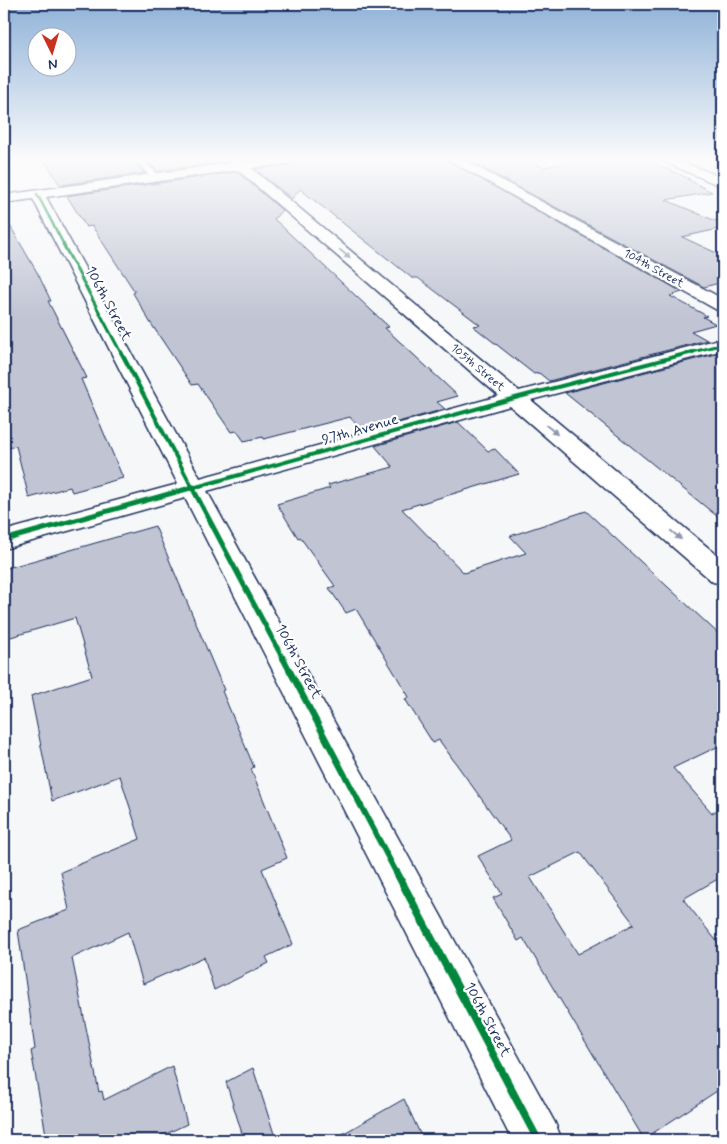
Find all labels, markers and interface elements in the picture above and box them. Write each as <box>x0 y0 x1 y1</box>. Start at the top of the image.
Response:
north arrow <box>28 28 78 78</box>
text: N <box>48 55 58 73</box>
street label: 104th Street <box>620 246 687 292</box>
one-way arrow <box>339 248 351 259</box>
street label: 106th Street <box>80 263 136 345</box>
street label: 105th Street <box>447 340 508 395</box>
street label: 97th Avenue <box>320 410 401 450</box>
one-way arrow <box>546 424 558 436</box>
one-way arrow <box>669 530 682 541</box>
street label: 106th Street <box>270 621 326 703</box>
street label: 106th Street <box>459 979 515 1061</box>

